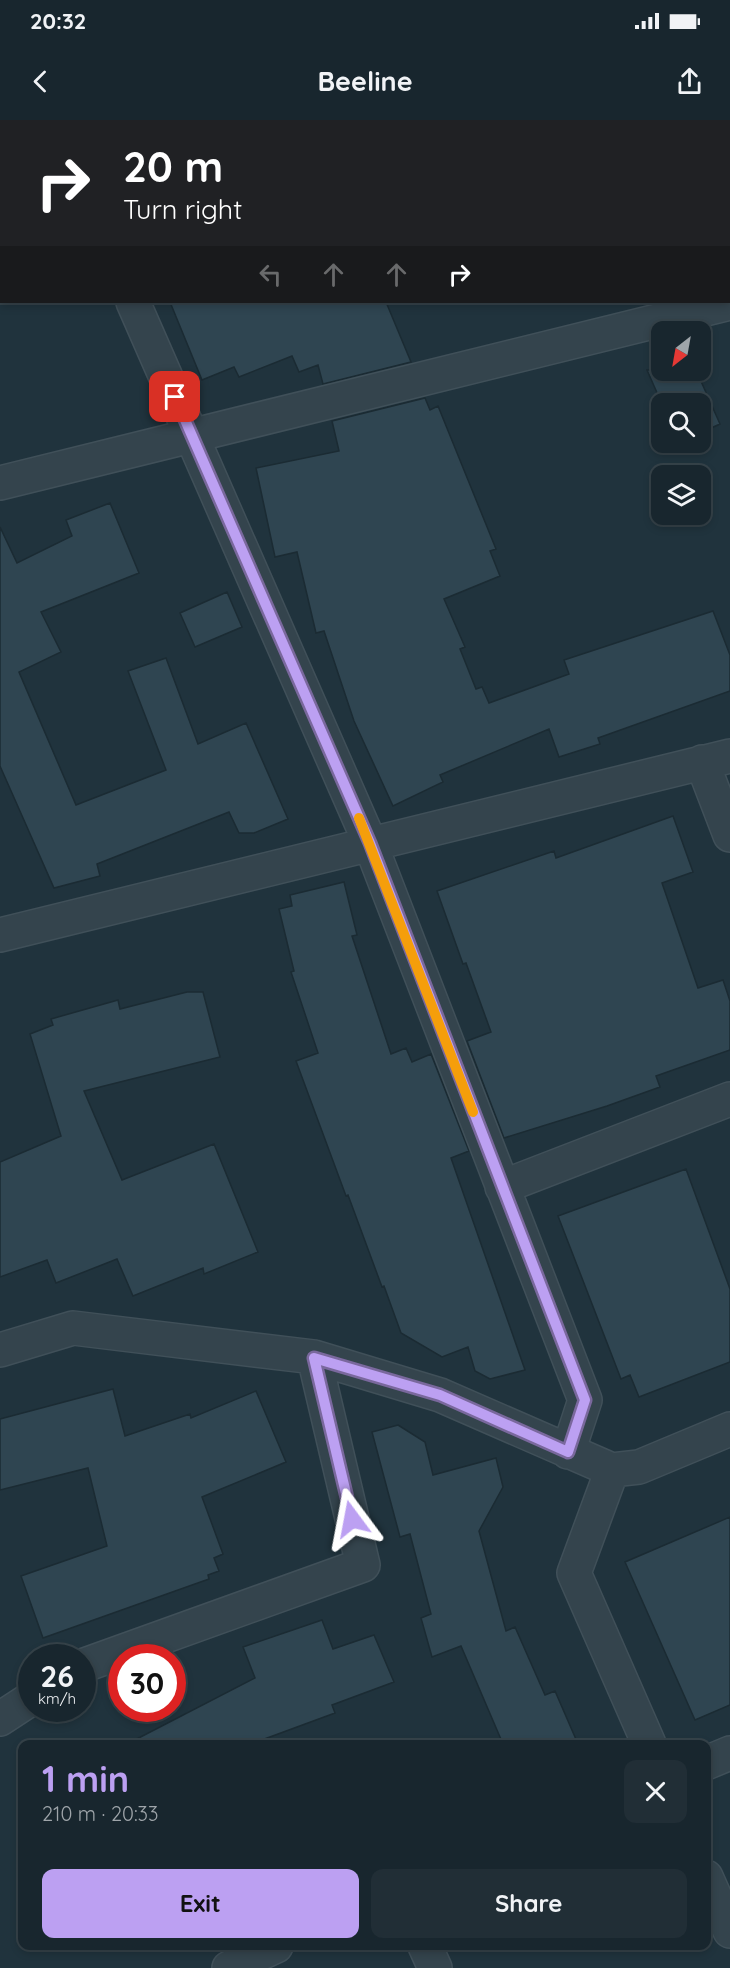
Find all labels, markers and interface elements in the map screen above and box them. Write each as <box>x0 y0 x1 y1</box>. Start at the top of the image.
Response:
text: 20:32 <box>30 7 86 35</box>
text: Beeline <box>317 64 413 98</box>
icon: back <box>24 65 57 98</box>
icon: share <box>673 65 706 98</box>
text: 20 m <box>123 140 223 193</box>
icon: right <box>24 144 102 222</box>
text: Turn right <box>123 192 242 226</box>
icon: left <box>254 258 287 291</box>
icon: ahead <box>317 258 350 291</box>
icon: ahead <box>380 258 413 291</box>
icon: right <box>443 258 476 291</box>
north arrow <box>651 321 711 381</box>
map controls <box>651 321 711 525</box>
pin <box>149 371 200 422</box>
icon: arrive <box>158 380 191 413</box>
button: search <box>651 393 711 453</box>
button: layers <box>651 465 711 525</box>
position arrow <box>320 1487 384 1551</box>
speed limit sign: 30 <box>108 1644 186 1722</box>
text: 26 <box>40 1657 74 1695</box>
text: km/h <box>38 1689 76 1708</box>
text: 1 min <box>42 1756 129 1801</box>
button: close <box>624 1760 687 1823</box>
text: 210 m · 20:33 <box>42 1801 159 1826</box>
button: Exit <box>42 1869 359 1938</box>
button: Share <box>371 1869 687 1938</box>

